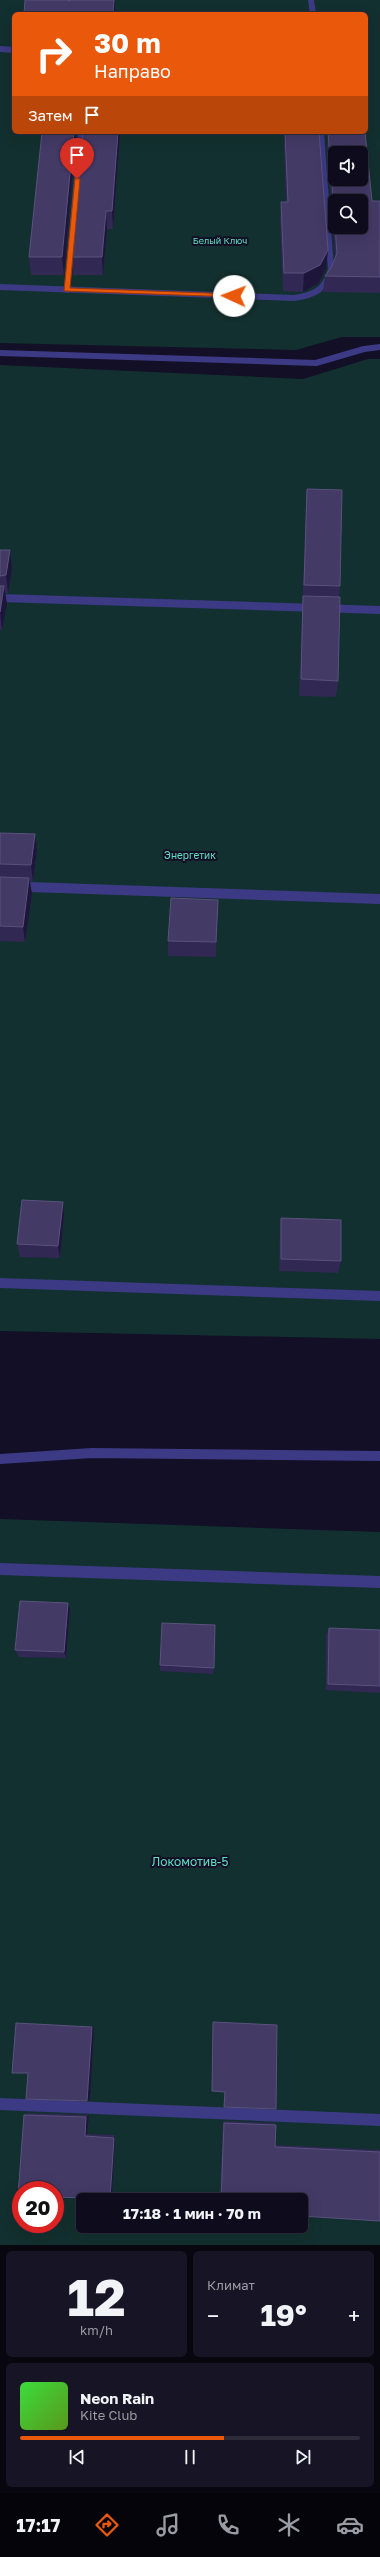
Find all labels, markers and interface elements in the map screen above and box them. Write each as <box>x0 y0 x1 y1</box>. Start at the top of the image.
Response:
text: 30 m <box>94 26 161 59</box>
icon: right <box>28 28 80 80</box>
text: Направо <box>94 60 171 82</box>
icon: arrive <box>81 104 103 126</box>
text: Затем <box>28 106 73 124</box>
pin <box>60 138 94 179</box>
icon: arrive <box>66 144 88 166</box>
map controls <box>328 146 368 234</box>
button: sound <box>328 146 368 186</box>
button: search <box>328 194 368 234</box>
park label: Белый Ключ <box>193 235 247 246</box>
position arrow <box>213 275 255 317</box>
park label: Энергетик <box>164 849 216 861</box>
park label: Локомотив-5 <box>152 1854 228 1869</box>
speed limit sign: 20 <box>12 2181 64 2233</box>
text: 17:18 · 1 мин · 70 m <box>123 2204 261 2222</box>
text: 12 <box>67 2265 126 2327</box>
text: Климат <box>207 2277 255 2293</box>
text: 19° <box>260 2297 307 2333</box>
text: − <box>207 2302 219 2329</box>
text: + <box>348 2302 360 2329</box>
text: km/h <box>80 2322 113 2338</box>
text: Neon Rain <box>80 2389 154 2407</box>
text: Kite Club <box>80 2407 137 2423</box>
icon: previous <box>66 2446 88 2468</box>
icon: pause <box>179 2446 201 2468</box>
icon: next <box>292 2446 314 2468</box>
icon: directions <box>93 2511 121 2539</box>
icon: music <box>154 2511 182 2539</box>
icon: phone <box>214 2511 242 2539</box>
icon: climate <box>275 2511 303 2539</box>
icon: car <box>336 2511 364 2539</box>
text: 17:17 <box>16 2514 60 2536</box>

